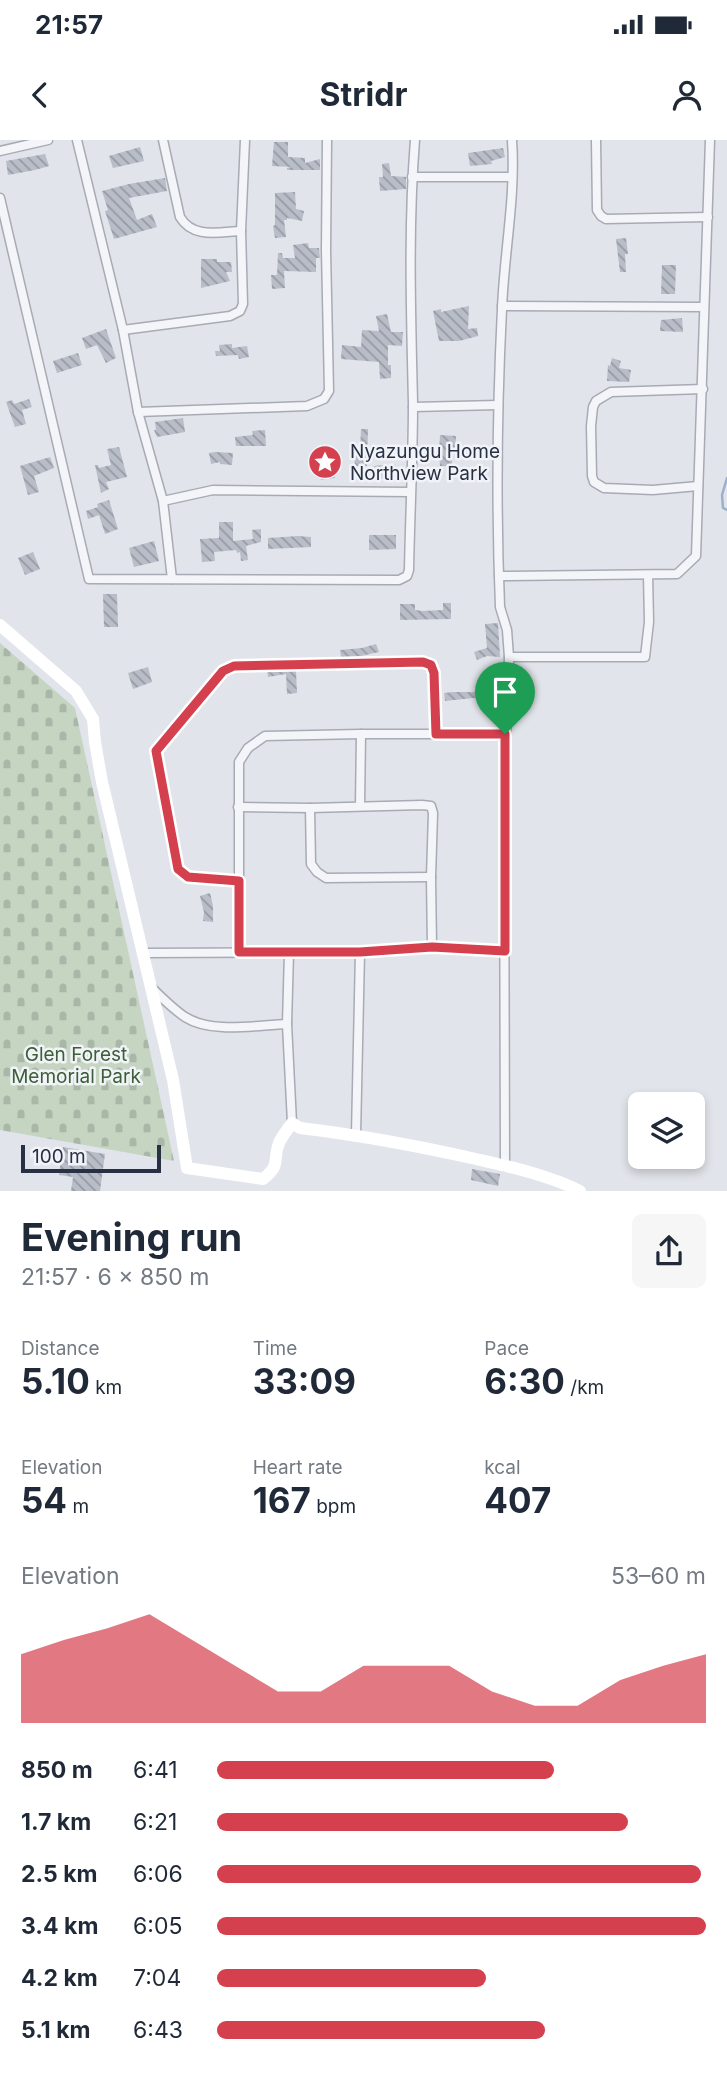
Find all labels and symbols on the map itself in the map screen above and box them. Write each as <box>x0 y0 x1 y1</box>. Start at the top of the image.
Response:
place label: Nyazungu Home Northview Park <box>350 440 500 485</box>
place icon: Nyazungu Home Northview Park <box>306 443 344 481</box>
pin <box>475 662 535 734</box>
park label: Glen Forest Memorial Park <box>11 1043 141 1088</box>
scale bar <box>21 1142 161 1174</box>

